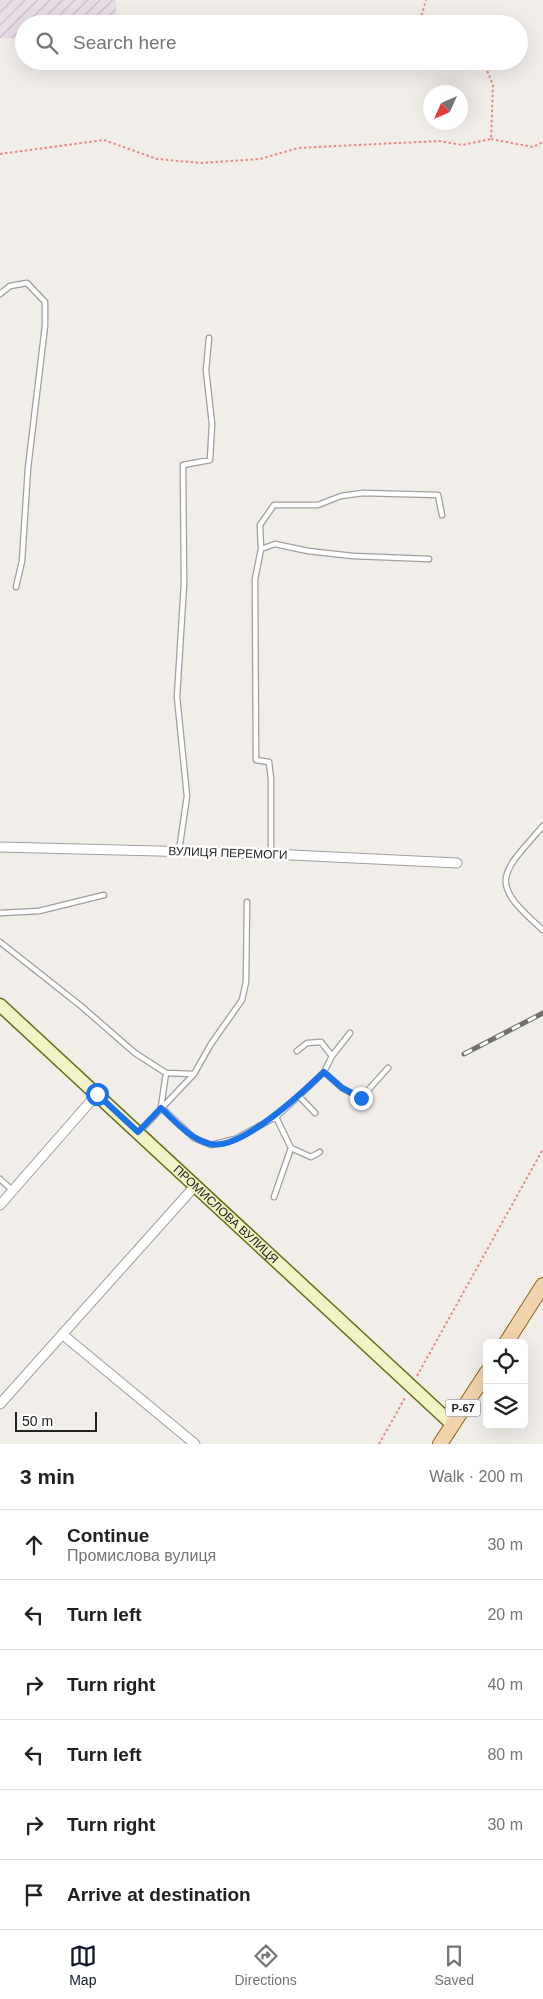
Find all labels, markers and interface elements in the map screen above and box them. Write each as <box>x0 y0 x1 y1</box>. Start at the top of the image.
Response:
search box <box>15 15 528 70</box>
icon: search <box>33 29 61 57</box>
text: Search here <box>73 32 177 53</box>
north arrow <box>423 85 468 130</box>
street label: ВУЛИЦЯ ПЕРЕМОГИ <box>168 844 288 862</box>
route start <box>86 1083 109 1106</box>
route end <box>350 1087 373 1110</box>
street label: ПРОМИСЛОВА ВУЛИЦЯ <box>171 1162 281 1266</box>
map controls <box>483 1339 528 1429</box>
button: locate <box>483 1339 528 1384</box>
button: layers <box>483 1384 528 1429</box>
road number: Р-67 <box>446 1400 480 1416</box>
scale bar <box>15 1409 98 1432</box>
text: 50 m <box>22 1413 53 1429</box>
text: 3 min <box>20 1465 75 1488</box>
text: Walk · 200 m <box>429 1468 523 1485</box>
text: Continue <box>67 1525 149 1546</box>
icon: ahead <box>20 1531 48 1559</box>
text: 30 m <box>487 1536 523 1553</box>
text: Промислова вулиця <box>67 1547 216 1564</box>
icon: left <box>20 1601 48 1629</box>
text: Turn left <box>67 1604 142 1625</box>
text: 20 m <box>487 1606 523 1623</box>
icon: right <box>20 1671 48 1699</box>
text: Turn right <box>67 1674 155 1695</box>
text: 40 m <box>487 1676 523 1693</box>
icon: left <box>20 1741 48 1769</box>
text: Turn left <box>67 1744 142 1765</box>
text: 80 m <box>487 1746 523 1763</box>
icon: right <box>20 1811 48 1839</box>
text: Turn right <box>67 1814 155 1835</box>
text: 30 m <box>487 1816 523 1833</box>
icon: arrive <box>20 1881 48 1909</box>
text: Arrive at destination <box>67 1884 251 1905</box>
tab: Map <box>69 1942 97 1988</box>
tab: Directions <box>235 1942 297 1988</box>
tab: Saved <box>434 1942 474 1988</box>

